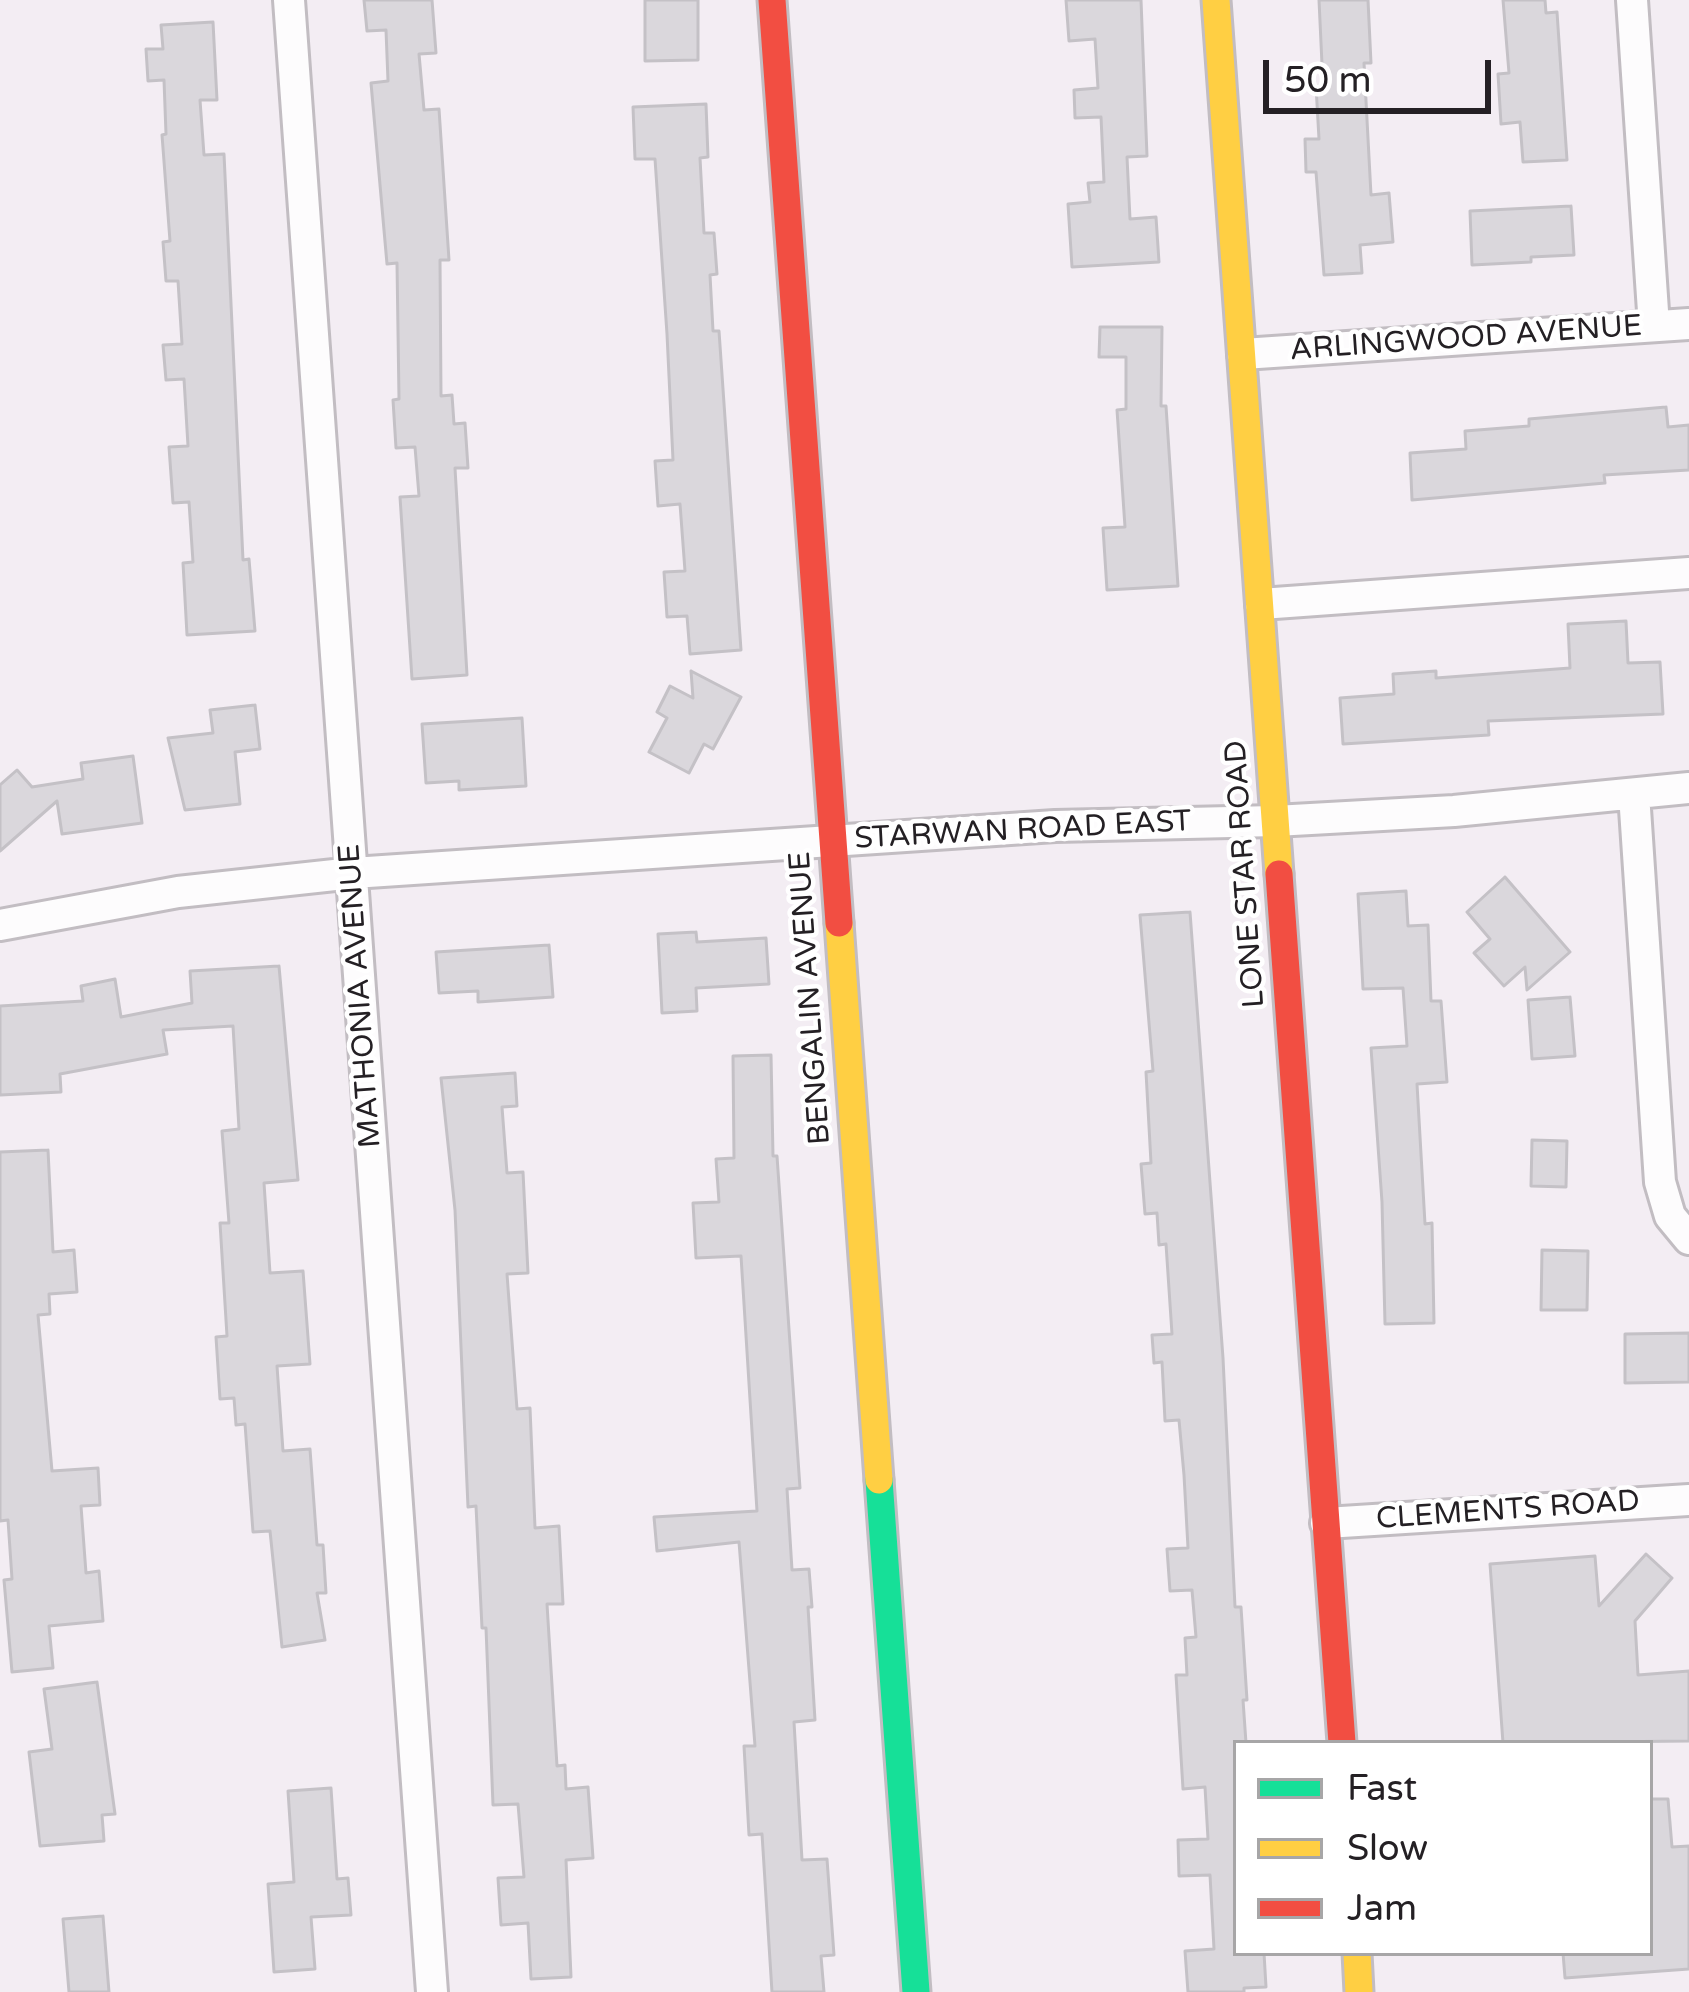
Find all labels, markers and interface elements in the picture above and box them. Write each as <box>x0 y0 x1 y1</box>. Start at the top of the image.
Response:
scale bar <box>1269 36 1497 110</box>
text: 50 m <box>1284 59 1372 102</box>
street label: ARLINGWOOD AVENUE <box>1289 309 1643 369</box>
street label: LONE STAR ROAD <box>1219 739 1273 1009</box>
street label: STARWAN ROAD EAST <box>854 804 1192 858</box>
street label: MATHONIA AVENUE <box>332 843 390 1149</box>
street label: BENGALIN AVENUE <box>783 850 839 1146</box>
street label: CLEMENTS ROAD <box>1375 1484 1641 1538</box>
legend <box>1233 1740 1653 1956</box>
text: Fast <box>1347 1767 1417 1810</box>
text: Slow <box>1347 1827 1428 1870</box>
text: Jam <box>1347 1887 1417 1930</box>

